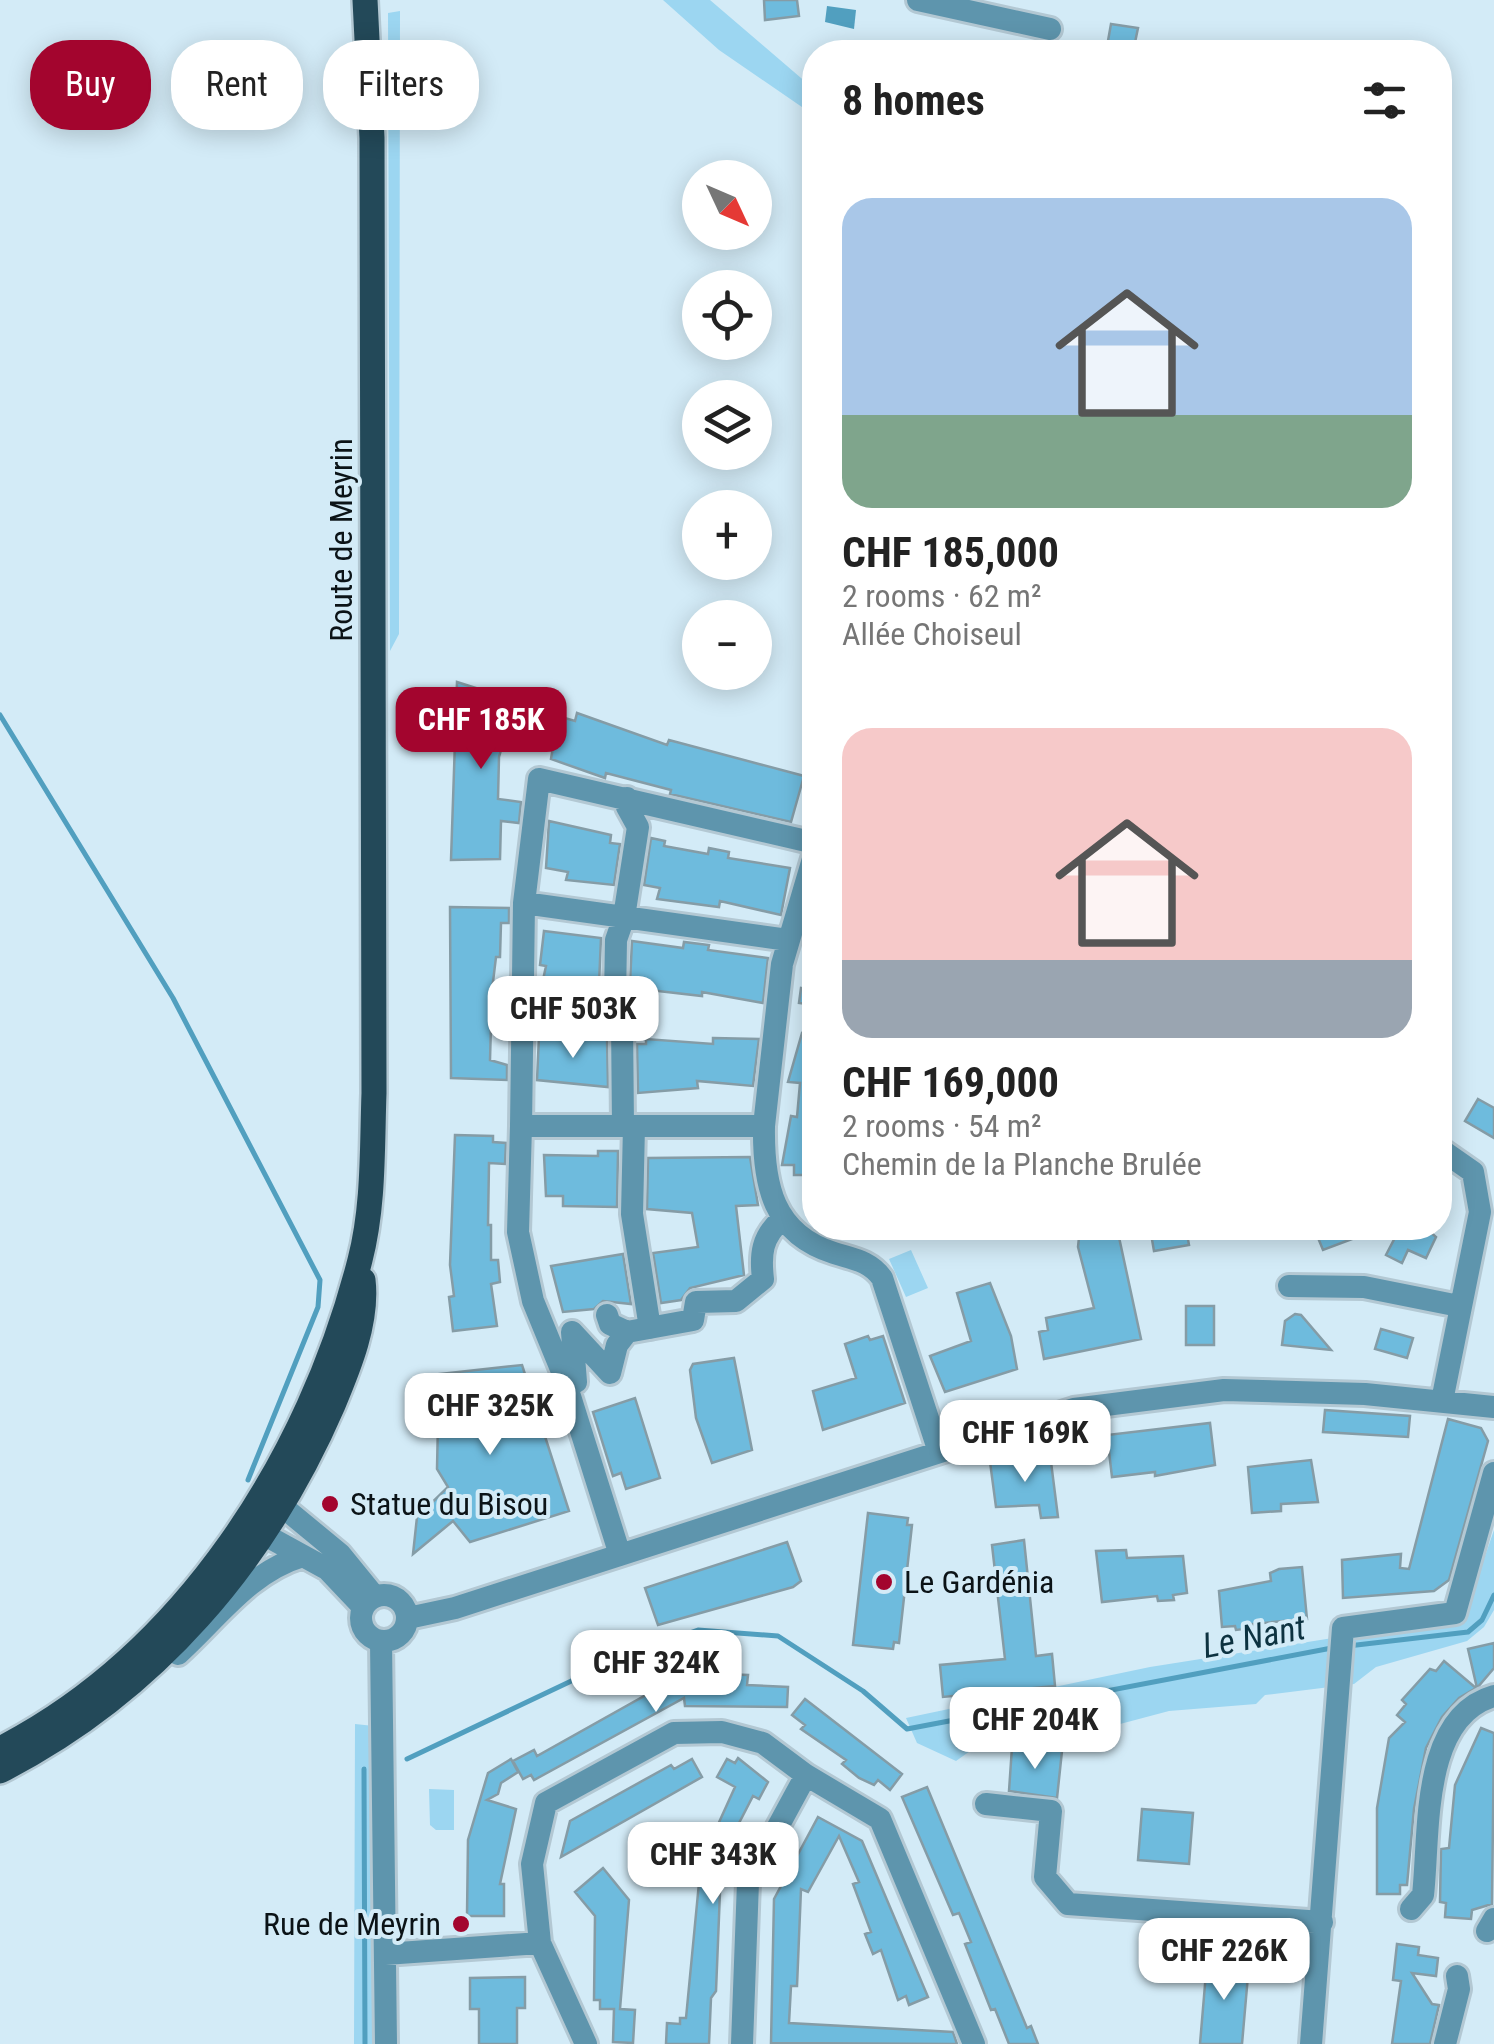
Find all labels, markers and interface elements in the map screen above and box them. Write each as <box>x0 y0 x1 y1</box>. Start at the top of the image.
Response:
chip: Buy <box>30 40 151 130</box>
chip: Rent <box>171 40 303 130</box>
chip: Filters <box>323 40 479 130</box>
icon: filters <box>1357 73 1412 128</box>
text: 8 homes <box>842 76 985 125</box>
north arrow <box>682 160 772 250</box>
map controls <box>682 160 772 690</box>
icon: home <box>1037 263 1217 443</box>
button: locate <box>682 270 772 360</box>
button: layers <box>682 380 772 470</box>
street label: Route de Meyrin <box>322 438 360 642</box>
button: + <box>682 490 772 580</box>
text: CHF 185,000 <box>842 528 1059 577</box>
text: 2 rooms · 62 m² <box>842 577 1041 615</box>
button: − <box>682 600 772 690</box>
text: Allée Choiseul <box>842 615 1022 653</box>
pin: CHF 185K <box>378 687 584 772</box>
text: CHF 185K <box>418 700 544 738</box>
icon: home <box>1037 793 1217 973</box>
pin: CHF 503K <box>470 976 676 1061</box>
text: CHF 503K <box>510 989 636 1027</box>
text: CHF 169,000 <box>842 1058 1059 1107</box>
text: 2 rooms · 54 m² <box>842 1107 1041 1145</box>
text: Chemin de la Planche Brulée <box>842 1145 1202 1183</box>
pin: CHF 325K <box>387 1373 593 1458</box>
text: CHF 325K <box>427 1386 553 1424</box>
pin: CHF 169K <box>922 1400 1128 1485</box>
text: CHF 169K <box>962 1413 1088 1451</box>
place label: Statue du Bisou <box>350 1485 548 1523</box>
marker: Statue du Bisou <box>319 1493 341 1515</box>
place label: Le Gardénia <box>904 1563 1054 1601</box>
marker: Le Gardénia <box>873 1571 895 1593</box>
water label: Le Nant <box>1199 1607 1310 1667</box>
pin: CHF 324K <box>553 1630 759 1715</box>
text: CHF 324K <box>593 1643 719 1681</box>
pin: CHF 204K <box>932 1687 1138 1772</box>
text: CHF 204K <box>972 1700 1098 1738</box>
pin: CHF 343K <box>610 1822 816 1907</box>
text: CHF 343K <box>650 1835 776 1873</box>
place label: Rue de Meyrin <box>263 1905 441 1943</box>
marker: Rue de Meyrin <box>450 1913 472 1935</box>
pin: CHF 226K <box>1121 1918 1327 2003</box>
text: CHF 226K <box>1161 1931 1287 1969</box>

